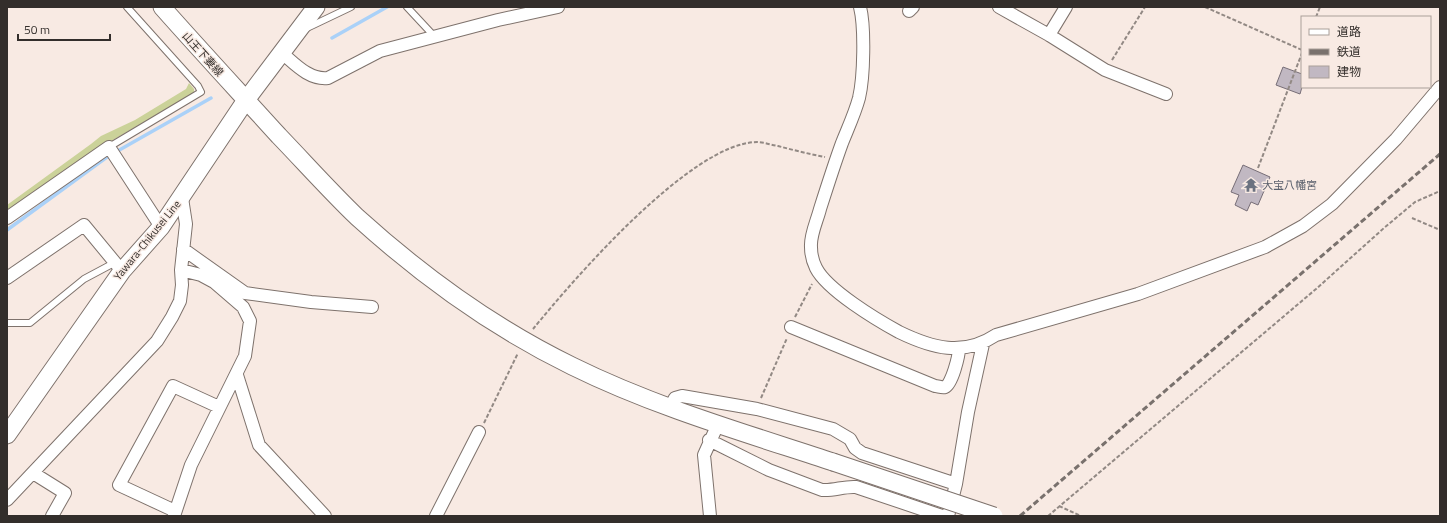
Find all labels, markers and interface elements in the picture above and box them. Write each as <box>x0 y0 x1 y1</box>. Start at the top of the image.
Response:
scale bar <box>18 16 110 42</box>
legend <box>1301 16 1431 88</box>
text: 50 m <box>24 20 50 39</box>
text: 道路 <box>1337 22 1361 41</box>
street label: 山王下妻線 <box>179 28 227 80</box>
text: 鉄道 <box>1337 42 1361 61</box>
text: 建物 <box>1337 62 1361 81</box>
temple icon: 大宝八幡宮 <box>1243 177 1259 193</box>
place label: 大宝八幡宮 <box>1262 177 1317 193</box>
street label: Yawara-Chikusei Line <box>110 196 185 283</box>

